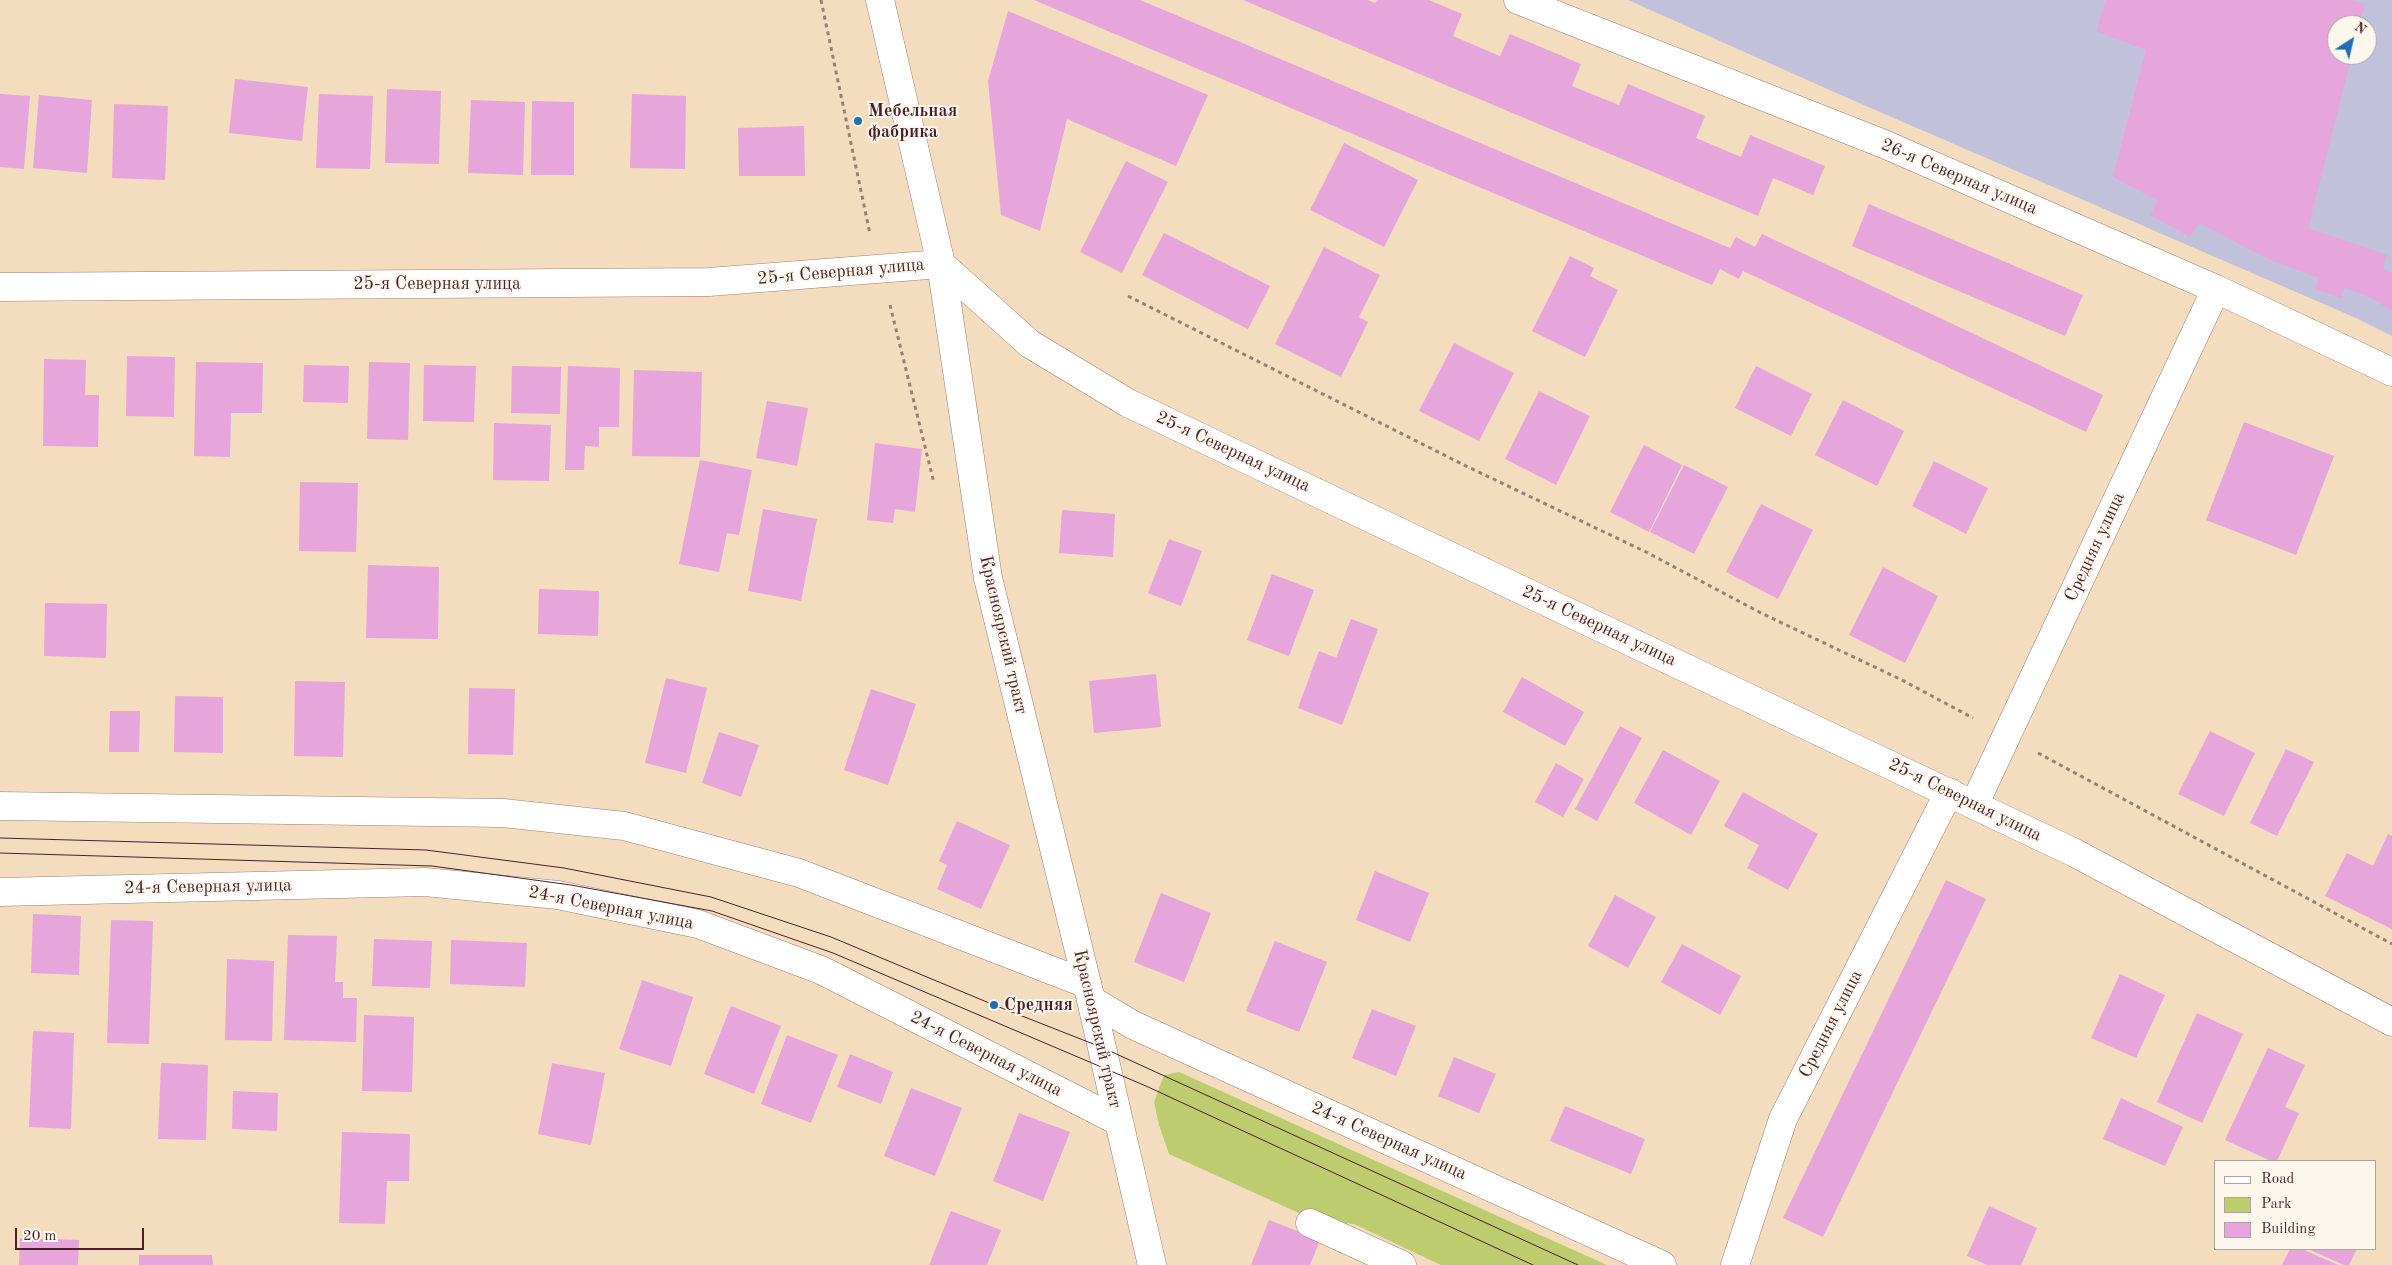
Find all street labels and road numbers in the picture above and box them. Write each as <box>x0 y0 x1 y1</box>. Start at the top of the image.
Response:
street label: 26-я Северная улица <box>1878 134 2040 220</box>
street label: 25-я Северная улица <box>757 254 925 290</box>
street label: 25-я Северная улица <box>353 273 521 295</box>
street label: 25-я Северная улица <box>1152 407 1314 497</box>
street label: Средняя улица <box>2060 489 2130 605</box>
street label: Красноярский тракт <box>974 554 1032 716</box>
street label: 25-я Северная улица <box>1518 581 1680 671</box>
street label: 25-я Северная улица <box>1885 754 2045 846</box>
street label: 24-я Северная улица <box>124 875 292 899</box>
street label: 24-я Северная улица <box>527 881 695 935</box>
street label: Красноярский тракт <box>1068 948 1126 1110</box>
street label: Средняя улица <box>1795 966 1867 1082</box>
street label: 24-я Северная улица <box>906 1006 1066 1102</box>
street label: 24-я Северная улица <box>1308 1097 1470 1185</box>

